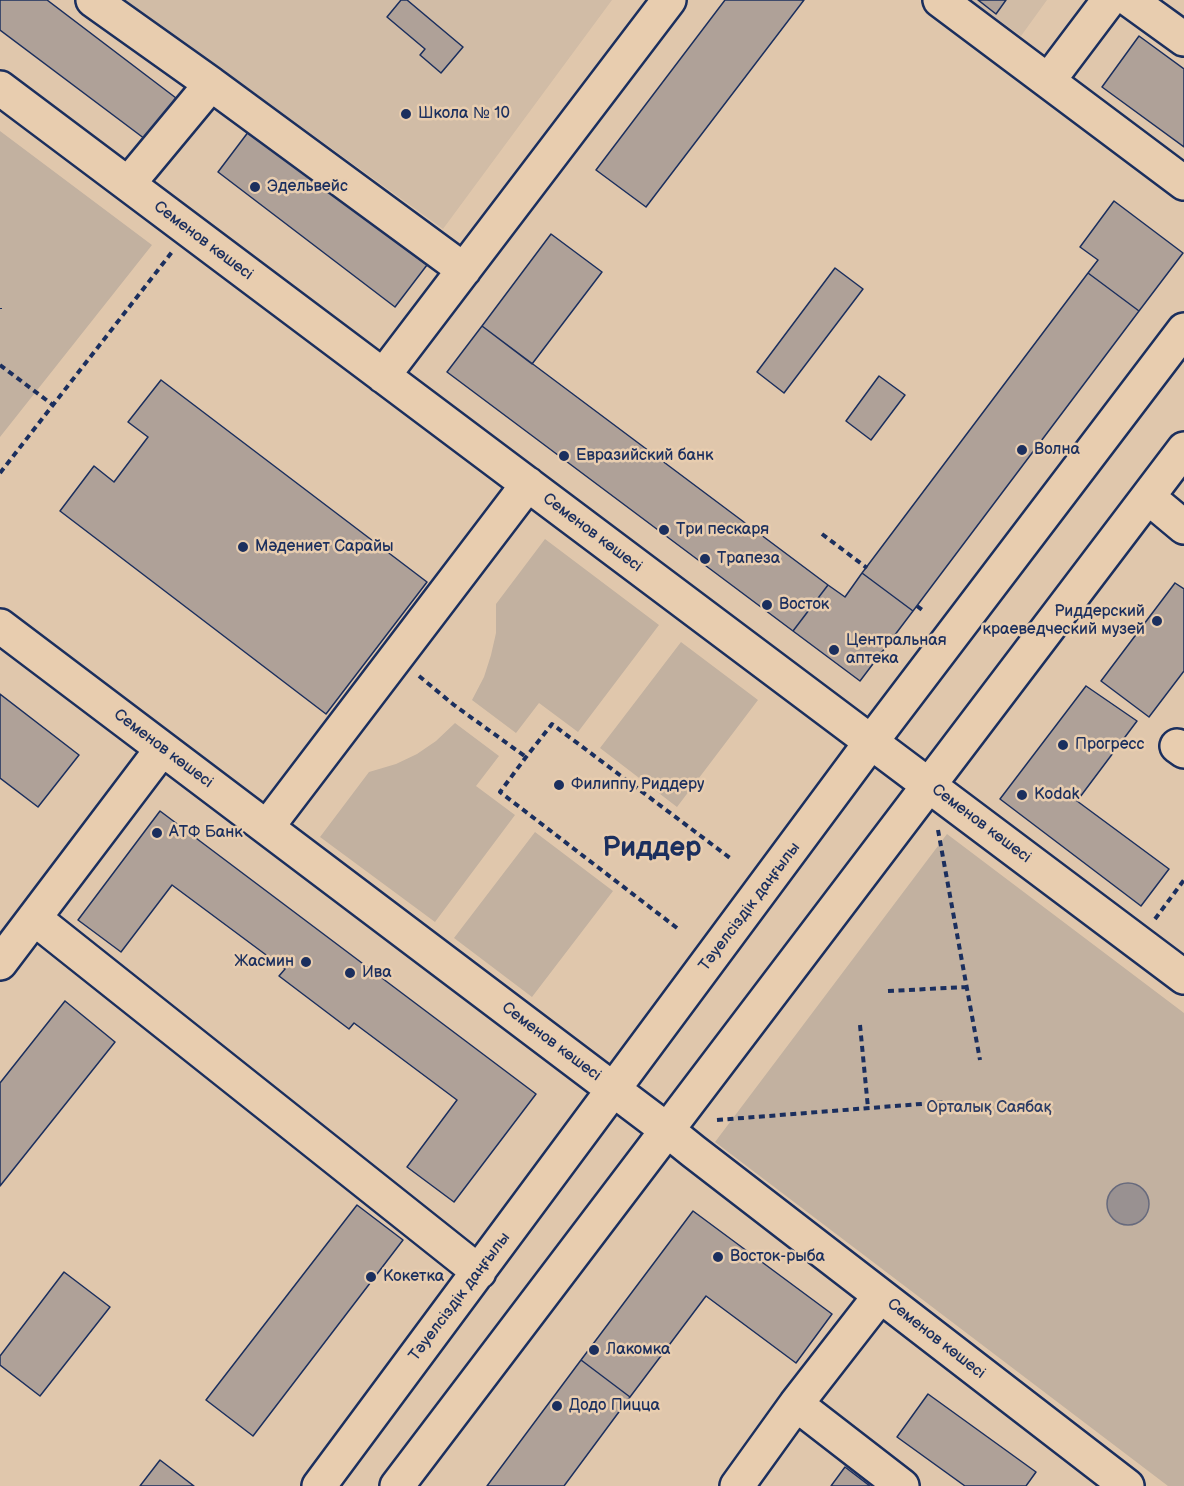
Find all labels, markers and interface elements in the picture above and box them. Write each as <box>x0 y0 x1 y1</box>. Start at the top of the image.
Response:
place label: Школа № 10 <box>418 104 510 124</box>
marker: Школа № 10 <box>399 107 413 121</box>
place label: Эдельвейс <box>267 177 348 197</box>
marker: Эдельвейс <box>248 180 262 194</box>
street label: Семенов көшесі <box>150 197 256 285</box>
place label: Волна <box>1034 440 1080 460</box>
marker: Волна <box>1015 443 1029 457</box>
place label: Евразийский банк <box>576 446 714 466</box>
marker: Евразийский банк <box>557 449 571 463</box>
street label: Семенов көшесі <box>539 489 645 577</box>
place label: Три пескаря <box>676 520 769 540</box>
marker: Три пескаря <box>657 523 671 537</box>
place label: Мәдениет Сарайы <box>255 537 394 557</box>
marker: Мәдениет Сарайы <box>236 540 250 554</box>
place label: Трапеза <box>717 549 780 569</box>
marker: Трапеза <box>698 552 712 566</box>
place label: Восток <box>779 595 829 615</box>
marker: Восток <box>760 598 774 612</box>
place label: Риддерский краеведческий музей <box>982 602 1145 640</box>
marker: Риддерский краеведческий музей <box>1150 614 1164 628</box>
place label: Центральная аптека <box>846 631 947 669</box>
marker: Центральная аптека <box>827 643 841 657</box>
street label: Семенов көшесі <box>110 705 216 793</box>
place label: Прогресс <box>1075 735 1144 755</box>
marker: Прогресс <box>1056 738 1070 752</box>
place label: Филиппу Риддеру <box>571 775 704 795</box>
marker: Филиппу Риддеру <box>552 778 566 792</box>
street label: Семенов көшесі <box>928 780 1034 868</box>
place label: Kodak <box>1034 785 1079 805</box>
marker: Kodak <box>1015 788 1029 802</box>
place label: АТФ Банк <box>169 823 243 843</box>
marker: АТФ Банк <box>150 826 164 840</box>
district label: Риддер <box>602 832 702 866</box>
street label: Тәуелсіздік даңғылы <box>695 839 805 975</box>
place label: Жасмин <box>234 952 294 972</box>
marker: Жасмин <box>299 955 313 969</box>
place label: Ива <box>362 963 392 983</box>
marker: Ива <box>343 966 357 980</box>
street label: Семенов көшесі <box>498 998 604 1086</box>
park label: Орталық Саябақ <box>926 1098 1052 1118</box>
street label: Тәуелсіздік даңғылы <box>405 1229 515 1365</box>
place label: Восток-рыба <box>730 1247 825 1267</box>
marker: Восток-рыба <box>711 1250 725 1264</box>
place label: Кокетка <box>383 1267 444 1287</box>
marker: Кокетка <box>364 1270 378 1284</box>
street label: Семенов көшесі <box>883 1295 989 1383</box>
place label: Лакомка <box>606 1340 670 1360</box>
marker: Лакомка <box>587 1343 601 1357</box>
place label: Додо Пицца <box>569 1396 660 1416</box>
marker: Додо Пицца <box>550 1399 564 1413</box>

